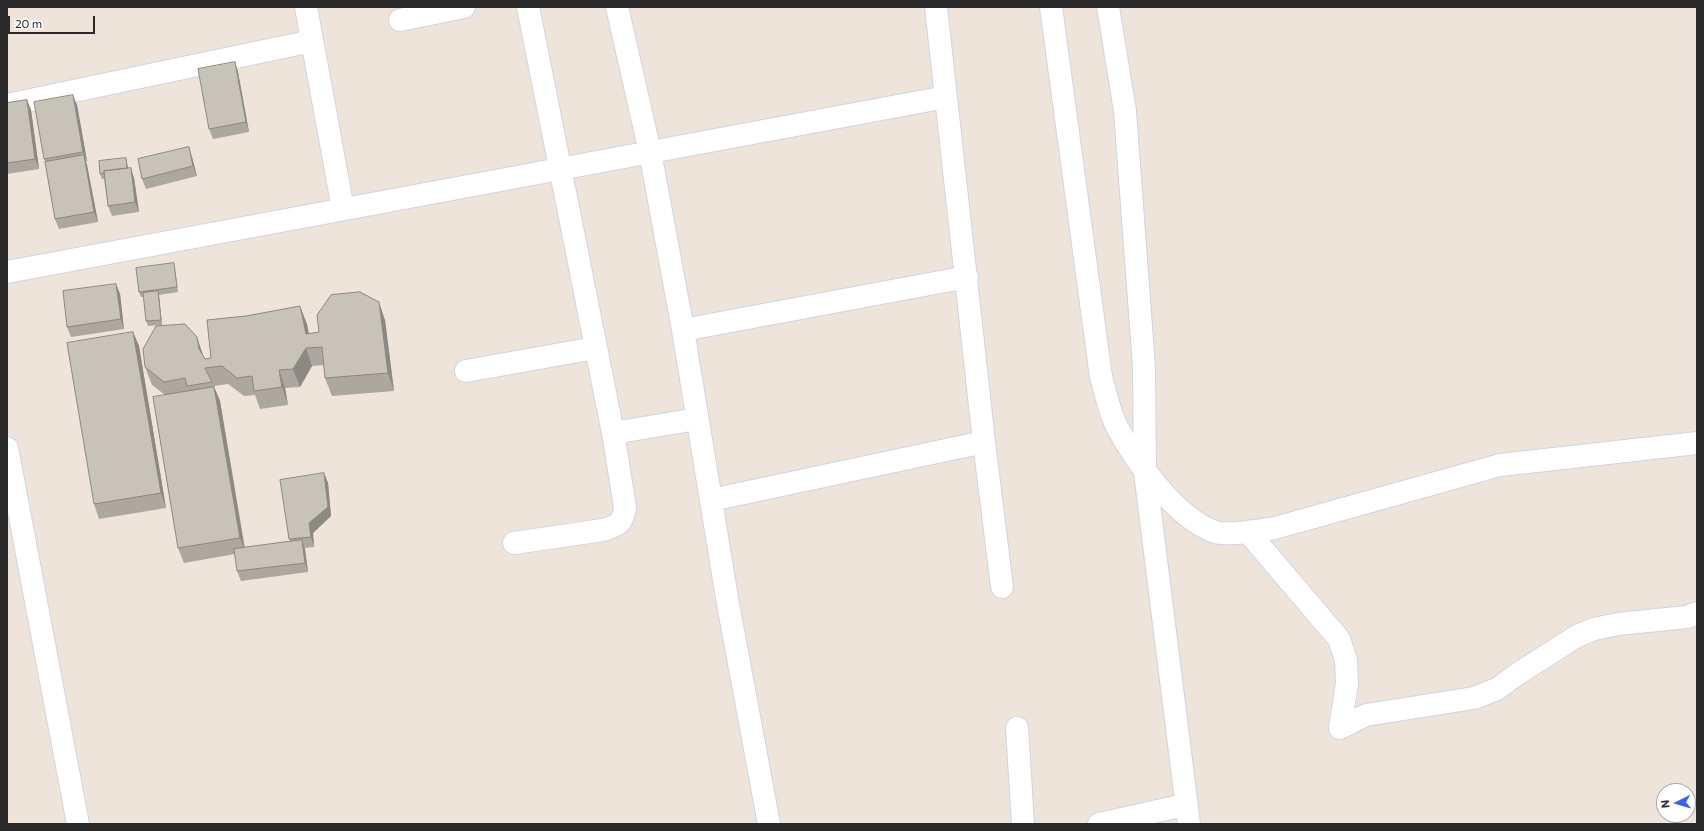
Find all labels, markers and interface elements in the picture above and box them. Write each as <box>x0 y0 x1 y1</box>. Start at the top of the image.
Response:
scale bar <box>10 8 97 34</box>
text: 20 m <box>15 16 42 30</box>
north arrow <box>1656 783 1696 823</box>
text: N <box>1658 799 1671 809</box>

